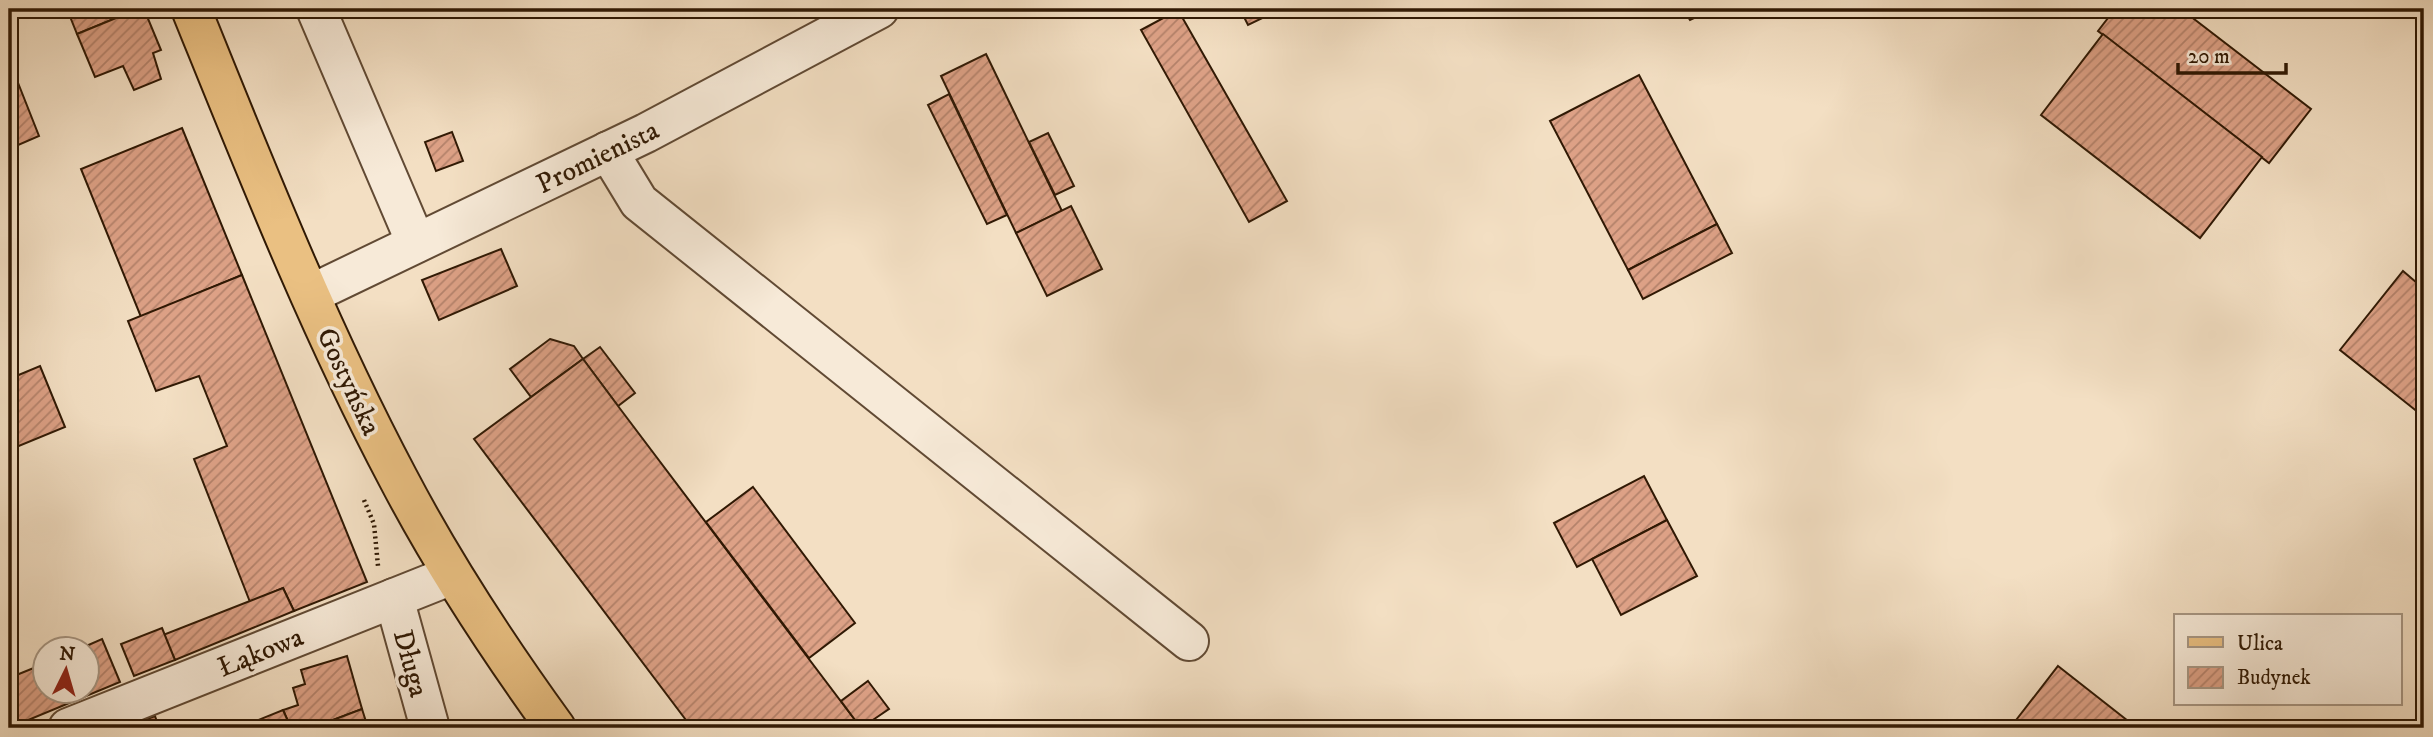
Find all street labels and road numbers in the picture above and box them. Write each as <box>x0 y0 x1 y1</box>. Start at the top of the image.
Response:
street label: Promienista <box>531 113 665 202</box>
street label: Gostyńska <box>309 322 389 441</box>
street label: Łąkowa <box>213 619 309 685</box>
street label: Długa <box>385 626 436 701</box>

